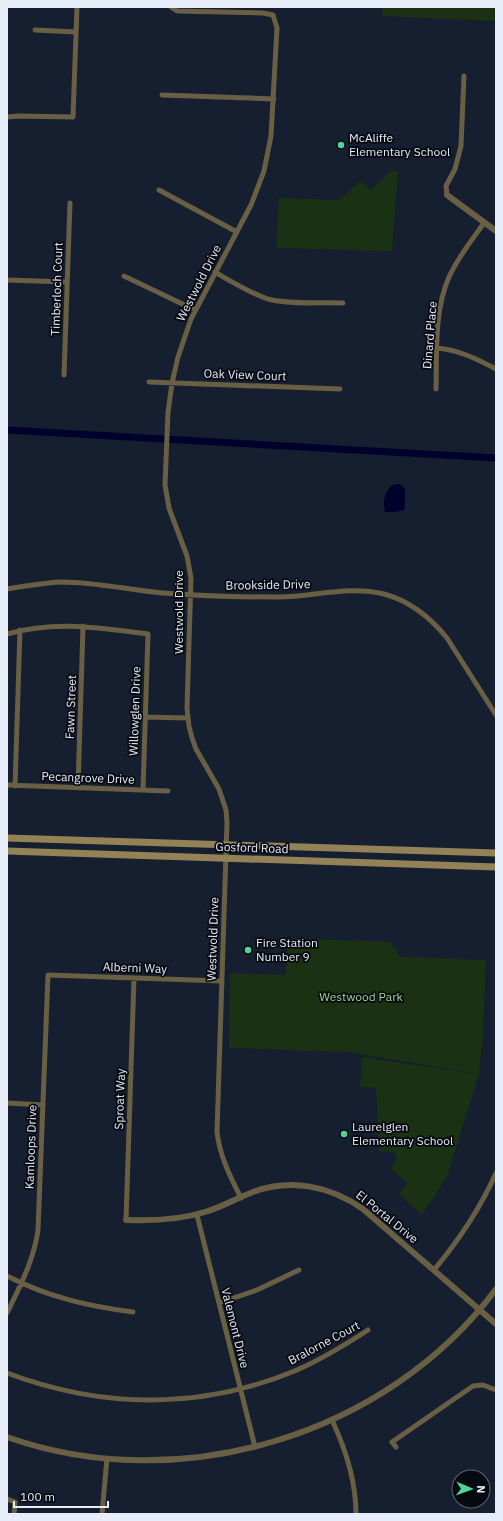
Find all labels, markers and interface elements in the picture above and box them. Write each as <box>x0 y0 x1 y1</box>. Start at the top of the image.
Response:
place label: McAliffe Elementary School <box>349 130 450 159</box>
marker: McAliffe Elementary School <box>336 140 346 150</box>
street label: Timberloch Court <box>47 242 66 336</box>
street label: Westwold Drive <box>173 242 224 324</box>
street label: Dinard Place <box>419 300 440 369</box>
street label: Oak View Court <box>203 366 287 383</box>
street label: Westwold Drive <box>171 570 186 654</box>
street label: Brookside Drive <box>225 576 311 593</box>
street label: Willowglen Drive <box>125 666 144 756</box>
street label: Fawn Street <box>62 675 79 739</box>
street label: Pecangrove Drive <box>41 768 135 787</box>
street label: Gosford Road <box>215 839 289 856</box>
street label: Westwold Drive <box>204 896 221 981</box>
place label: Fire Station Number 9 <box>256 935 318 964</box>
marker: Fire Station Number 9 <box>243 945 253 955</box>
street label: Alberni Way <box>103 959 168 976</box>
park label: Westwood Park <box>319 989 404 1004</box>
street label: Sproat Way <box>111 1068 128 1130</box>
street label: Kamloops Drive <box>22 1104 39 1189</box>
place label: Laurelglen Elementary School <box>352 1119 453 1148</box>
marker: Laurelglen Elementary School <box>339 1129 349 1139</box>
street label: El Portal Drive <box>353 1187 422 1247</box>
street label: Valemont Drive <box>218 1286 253 1370</box>
street label: Bralorne Court <box>285 1317 362 1368</box>
north arrow <box>451 1469 491 1509</box>
scale bar <box>14 1483 108 1509</box>
text: N <box>474 1485 488 1494</box>
text: 100 m <box>20 1489 55 1504</box>

